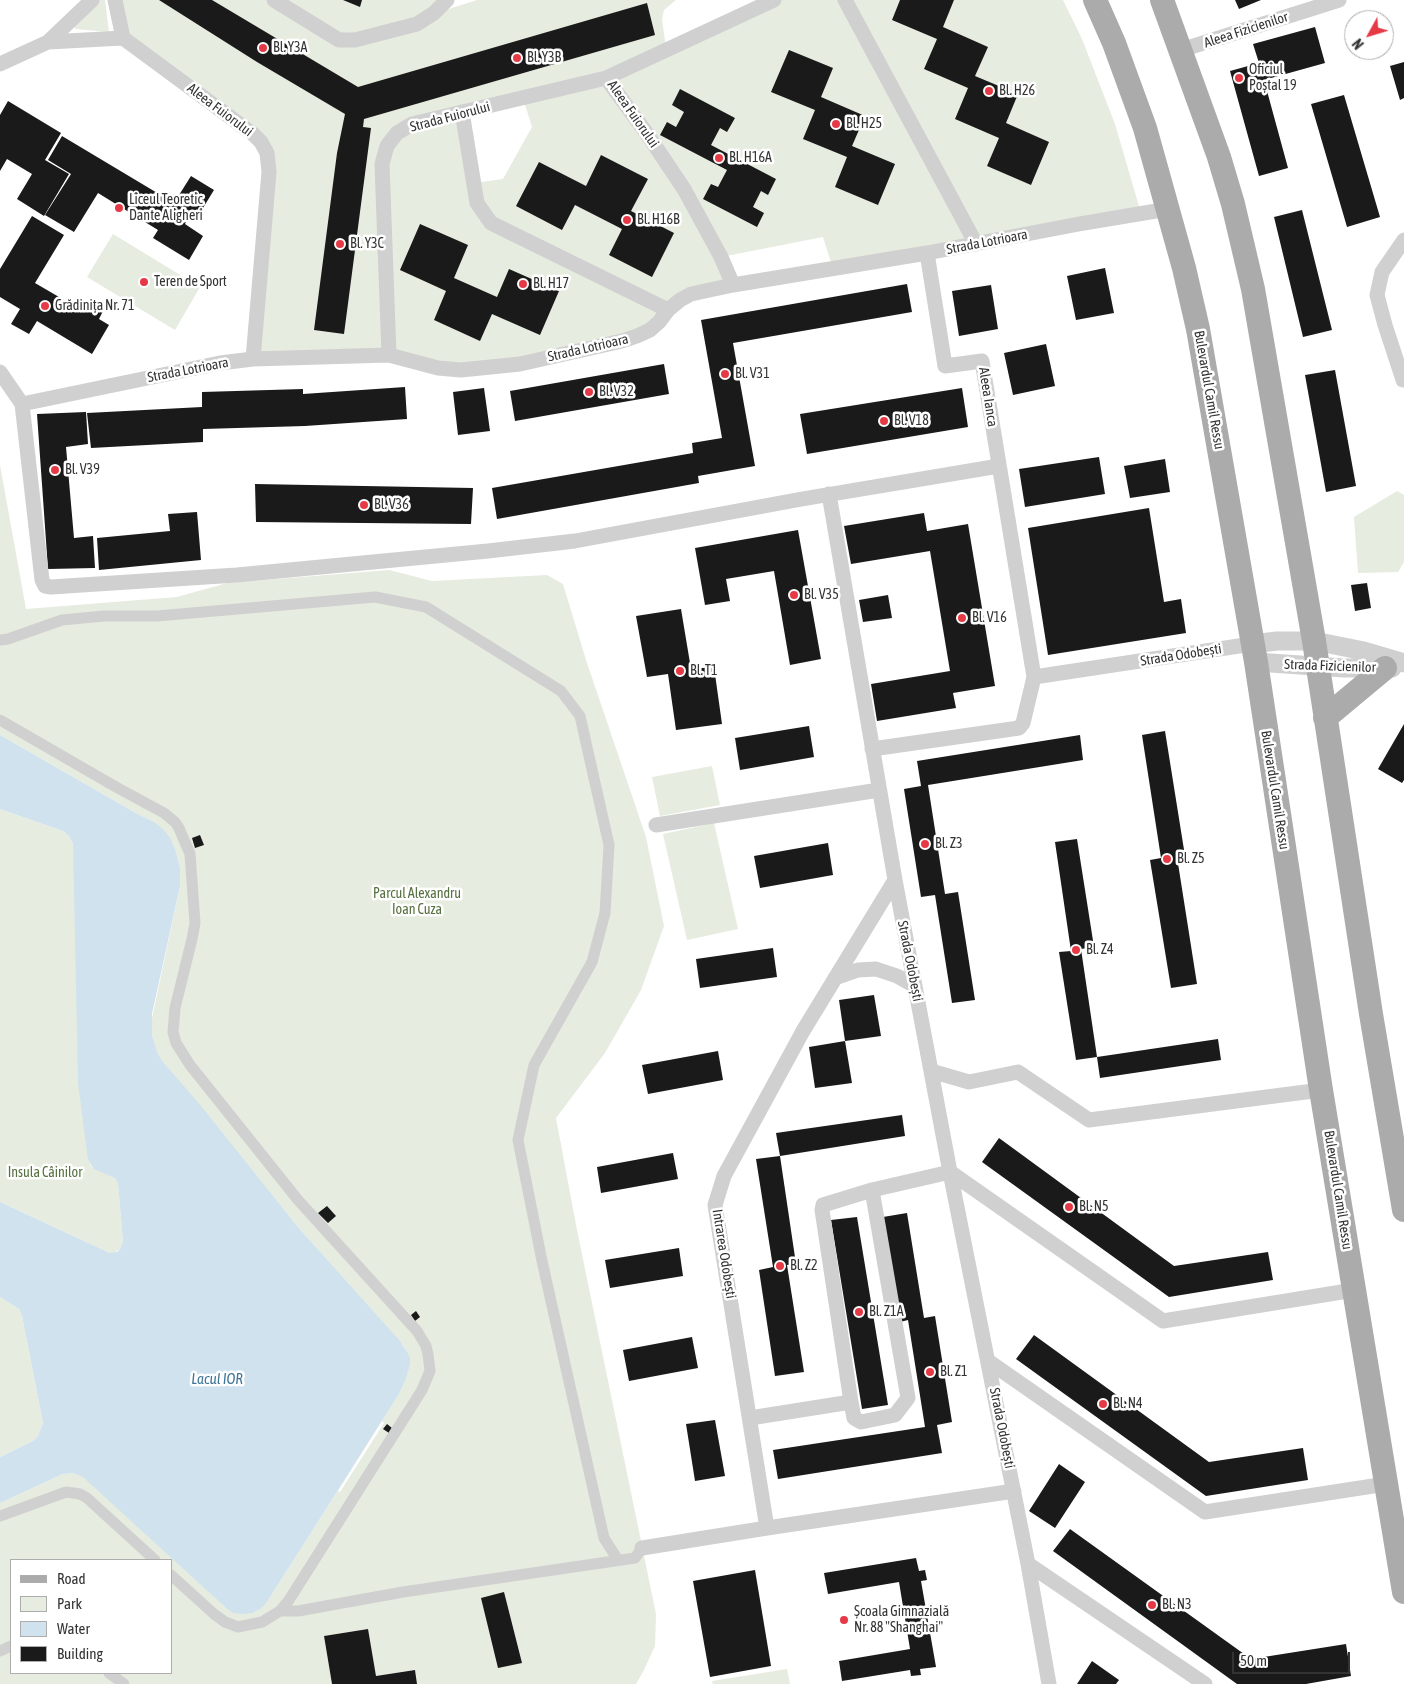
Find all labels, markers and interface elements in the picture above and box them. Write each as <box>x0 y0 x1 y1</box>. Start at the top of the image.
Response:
street label: Aleea Fizicienilor <box>1202 8 1290 52</box>
north arrow <box>1344 10 1394 60</box>
text: N <box>1349 36 1367 52</box>
place label: Bl. Y3A <box>273 40 307 56</box>
marker: Bl. Y3A <box>257 42 269 54</box>
place label: Bl. Y3B <box>527 50 561 66</box>
marker: Bl. Y3B <box>511 52 523 64</box>
place label: Oficiul Poștal 19 <box>1249 62 1297 94</box>
marker: Oficiul Poștal 19 <box>1233 72 1245 84</box>
street label: Aleea Fuiorului <box>604 77 662 151</box>
street label: Aleea Fuiorului <box>184 80 256 140</box>
place label: Bl. H26 <box>999 83 1035 99</box>
marker: Bl. H26 <box>983 85 995 97</box>
street label: Strada Fuiorului <box>408 98 492 136</box>
place label: Bl. H25 <box>846 116 882 132</box>
marker: Bl. H25 <box>830 118 842 130</box>
place label: Bl. H16A <box>729 150 772 166</box>
marker: Bl. H16A <box>713 152 725 164</box>
place label: Liceul Teoretic Dante Aligheri <box>129 192 203 224</box>
marker: Liceul Teoretic Dante Aligheri <box>113 202 125 214</box>
place label: Bl. H16B <box>637 212 680 228</box>
marker: Bl. H16B <box>621 214 633 226</box>
street label: Strada Lotrioara <box>945 226 1029 258</box>
place label: Bl. Y3C <box>350 236 384 252</box>
marker: Bl. Y3C <box>334 238 346 250</box>
place label: Teren de Sport <box>154 274 227 290</box>
marker: Teren de Sport <box>138 276 150 288</box>
place label: Bl. H17 <box>533 276 569 292</box>
marker: Bl. H17 <box>517 278 529 290</box>
place label: Grădinița Nr. 71 <box>55 298 135 314</box>
marker: Grădinița Nr. 71 <box>39 300 51 312</box>
street label: Bulevardul Camil Ressu <box>1190 329 1228 451</box>
street label: Strada Lotrioara <box>546 331 630 365</box>
street label: Strada Lotrioara <box>146 354 230 386</box>
place label: Bl. V31 <box>735 366 770 382</box>
street label: Aleea Ianca <box>975 366 1001 428</box>
marker: Bl. V31 <box>719 368 731 380</box>
place label: Bl. V32 <box>599 384 634 400</box>
marker: Bl. V32 <box>583 386 595 398</box>
place label: Bl. V18 <box>894 413 929 429</box>
marker: Bl. V18 <box>878 415 890 427</box>
place label: Bl. V39 <box>65 462 100 478</box>
marker: Bl. V39 <box>49 464 61 476</box>
place label: Bl. V36 <box>374 497 409 513</box>
marker: Bl. V36 <box>358 499 370 511</box>
place label: Bl. V35 <box>804 587 839 603</box>
marker: Bl. V35 <box>788 589 800 601</box>
place label: Bl. V16 <box>972 610 1007 626</box>
marker: Bl. V16 <box>956 612 968 624</box>
street label: Strada Odobești <box>1139 640 1223 670</box>
street label: Strada Fizicienilor <box>1284 656 1376 676</box>
place label: Bl. T1 <box>690 663 717 679</box>
marker: Bl. T1 <box>674 665 686 677</box>
street label: Bulevardul Camil Ressu <box>1257 729 1293 851</box>
place label: Bl. Z3 <box>935 836 963 852</box>
marker: Bl. Z3 <box>919 838 931 850</box>
place label: Bl. Z5 <box>1177 851 1205 867</box>
marker: Bl. Z5 <box>1161 853 1173 865</box>
park label: Parcul Alexandru Ioan Cuza <box>373 886 461 919</box>
street label: Strada Odobești <box>894 919 926 1003</box>
place label: Bl. Z4 <box>1086 942 1114 958</box>
marker: Bl. Z4 <box>1070 944 1082 956</box>
street label: Bulevardul Camil Ressu <box>1320 1129 1356 1251</box>
park label: Insula Câinilor <box>8 1165 82 1181</box>
place label: Bl. N5 <box>1079 1199 1109 1215</box>
marker: Bl. N5 <box>1063 1201 1075 1213</box>
street label: Intrarea Odobești <box>709 1208 739 1300</box>
place label: Bl. Z2 <box>790 1258 818 1274</box>
marker: Bl. Z2 <box>774 1260 786 1272</box>
place label: Bl. Z1A <box>869 1304 903 1320</box>
marker: Bl. Z1A <box>853 1306 865 1318</box>
place label: Bl. Z1 <box>940 1364 968 1380</box>
marker: Bl. Z1 <box>924 1366 936 1378</box>
water label: Lacul IOR <box>191 1370 243 1388</box>
street label: Strada Odobești <box>986 1386 1018 1470</box>
place label: Bl. N4 <box>1113 1396 1143 1412</box>
marker: Bl. N4 <box>1097 1398 1109 1410</box>
legend <box>10 1559 172 1674</box>
text: Road <box>57 1570 86 1587</box>
text: Park <box>57 1595 82 1612</box>
place label: Bl. N3 <box>1162 1597 1192 1613</box>
marker: Bl. N3 <box>1146 1599 1158 1611</box>
place label: Școala Gimnazială Nr. 88 "Shanghai" <box>854 1604 949 1636</box>
marker: Școala Gimnazială Nr. 88 "Shanghai" <box>838 1614 850 1626</box>
text: Water <box>57 1620 90 1637</box>
scale bar <box>1234 1642 1352 1674</box>
text: Building <box>57 1645 103 1662</box>
text: 50 m <box>1240 1652 1267 1669</box>

